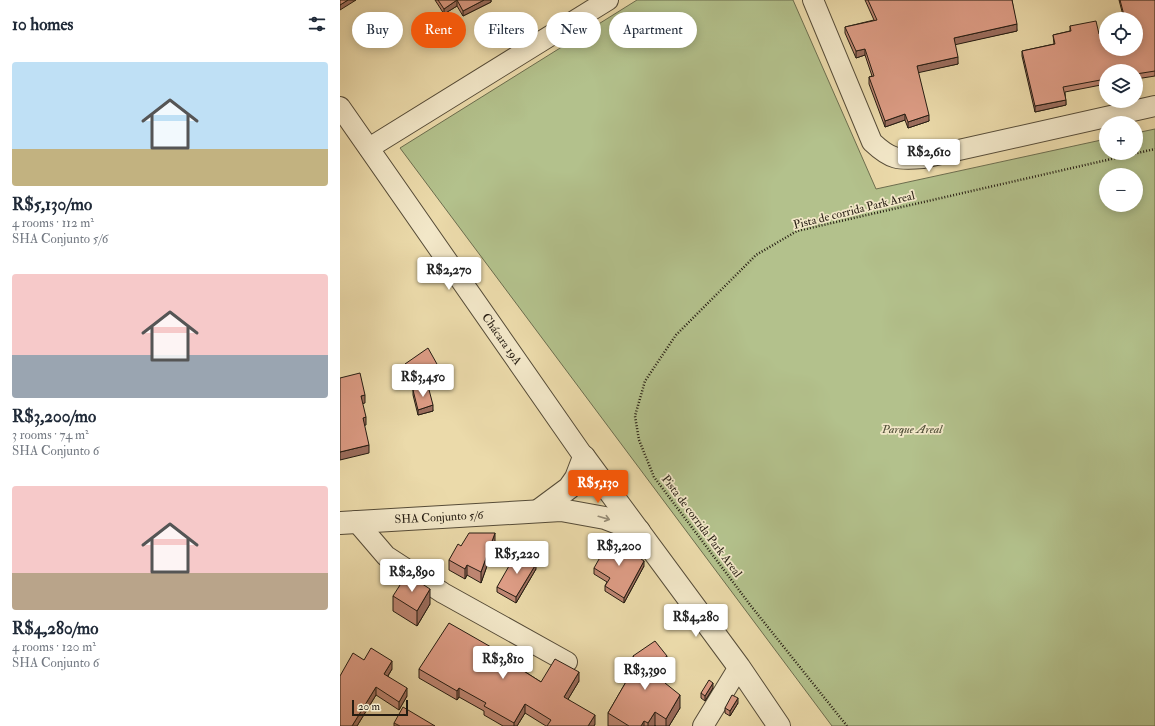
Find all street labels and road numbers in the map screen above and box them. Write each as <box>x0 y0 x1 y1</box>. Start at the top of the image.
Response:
street label: Pista de corrida Park Areal <box>792 188 916 233</box>
street label: Chácara 19A <box>478 311 525 368</box>
street label: Pista de corrida Park Areal <box>658 472 745 581</box>
street label: SHA Conjunto 5/6 <box>394 508 485 527</box>

